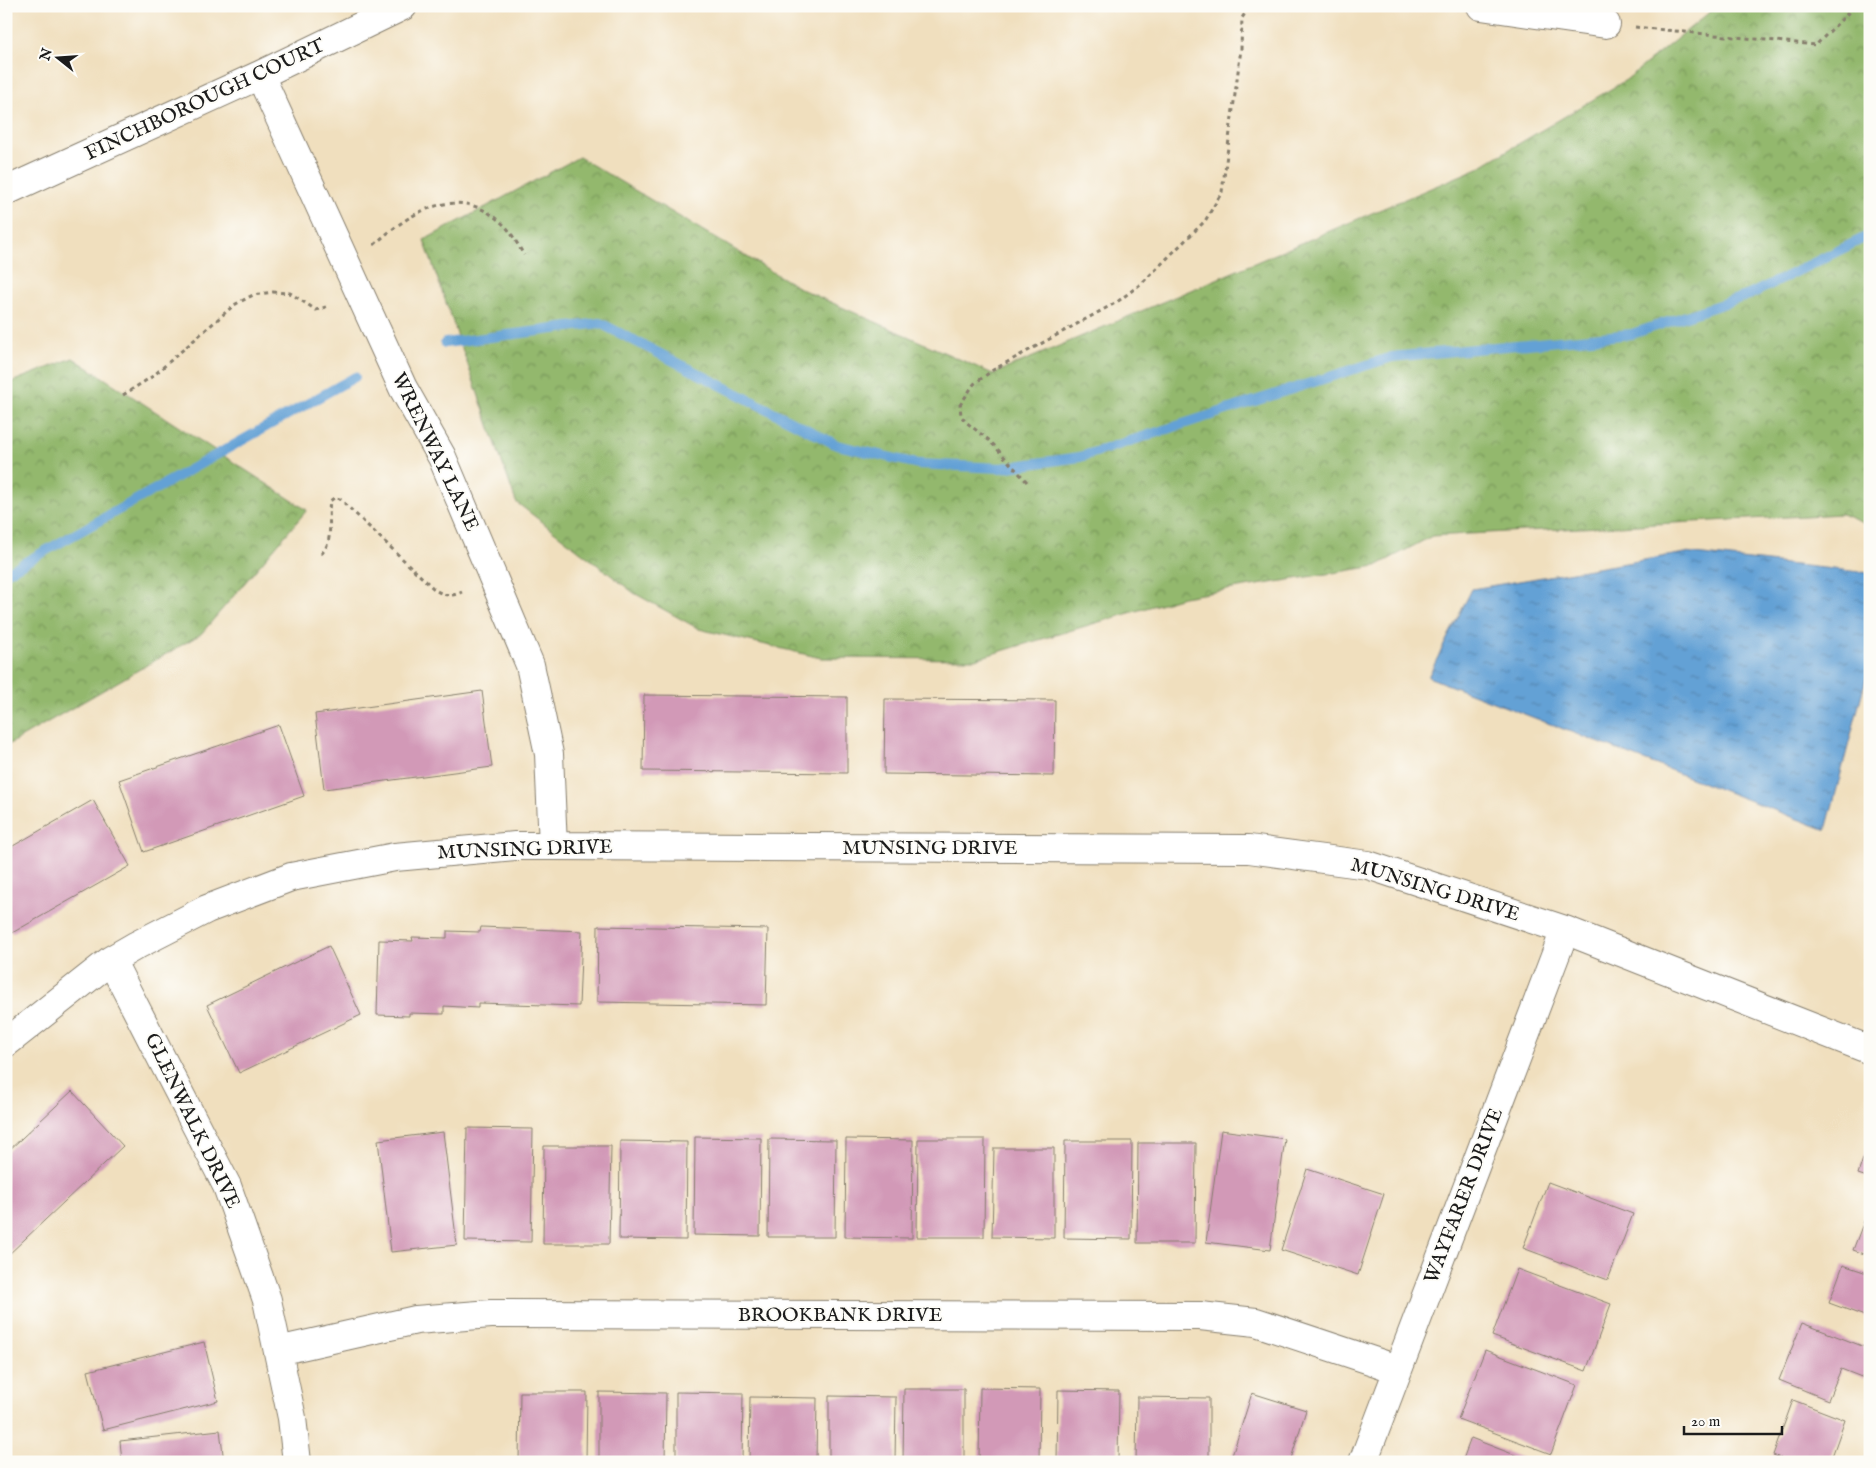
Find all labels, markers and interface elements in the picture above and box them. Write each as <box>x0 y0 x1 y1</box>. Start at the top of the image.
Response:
north arrow <box>32 32 82 82</box>
street label: FINCHBOROUGH COURT <box>81 33 329 167</box>
text: N <box>36 46 57 64</box>
street label: WRENWAY LANE <box>386 369 484 536</box>
street label: MUNSING DRIVE <box>437 834 613 866</box>
street label: MUNSING DRIVE <box>842 836 1018 861</box>
street label: MUNSING DRIVE <box>1348 852 1523 928</box>
street label: GLENWALK DRIVE <box>139 1029 245 1213</box>
street label: WAYFARER DRIVE <box>1419 1105 1509 1287</box>
street label: BROOKBANK DRIVE <box>738 1303 942 1328</box>
scale bar <box>1684 1403 1781 1435</box>
text: 20 m <box>1691 1412 1721 1431</box>

